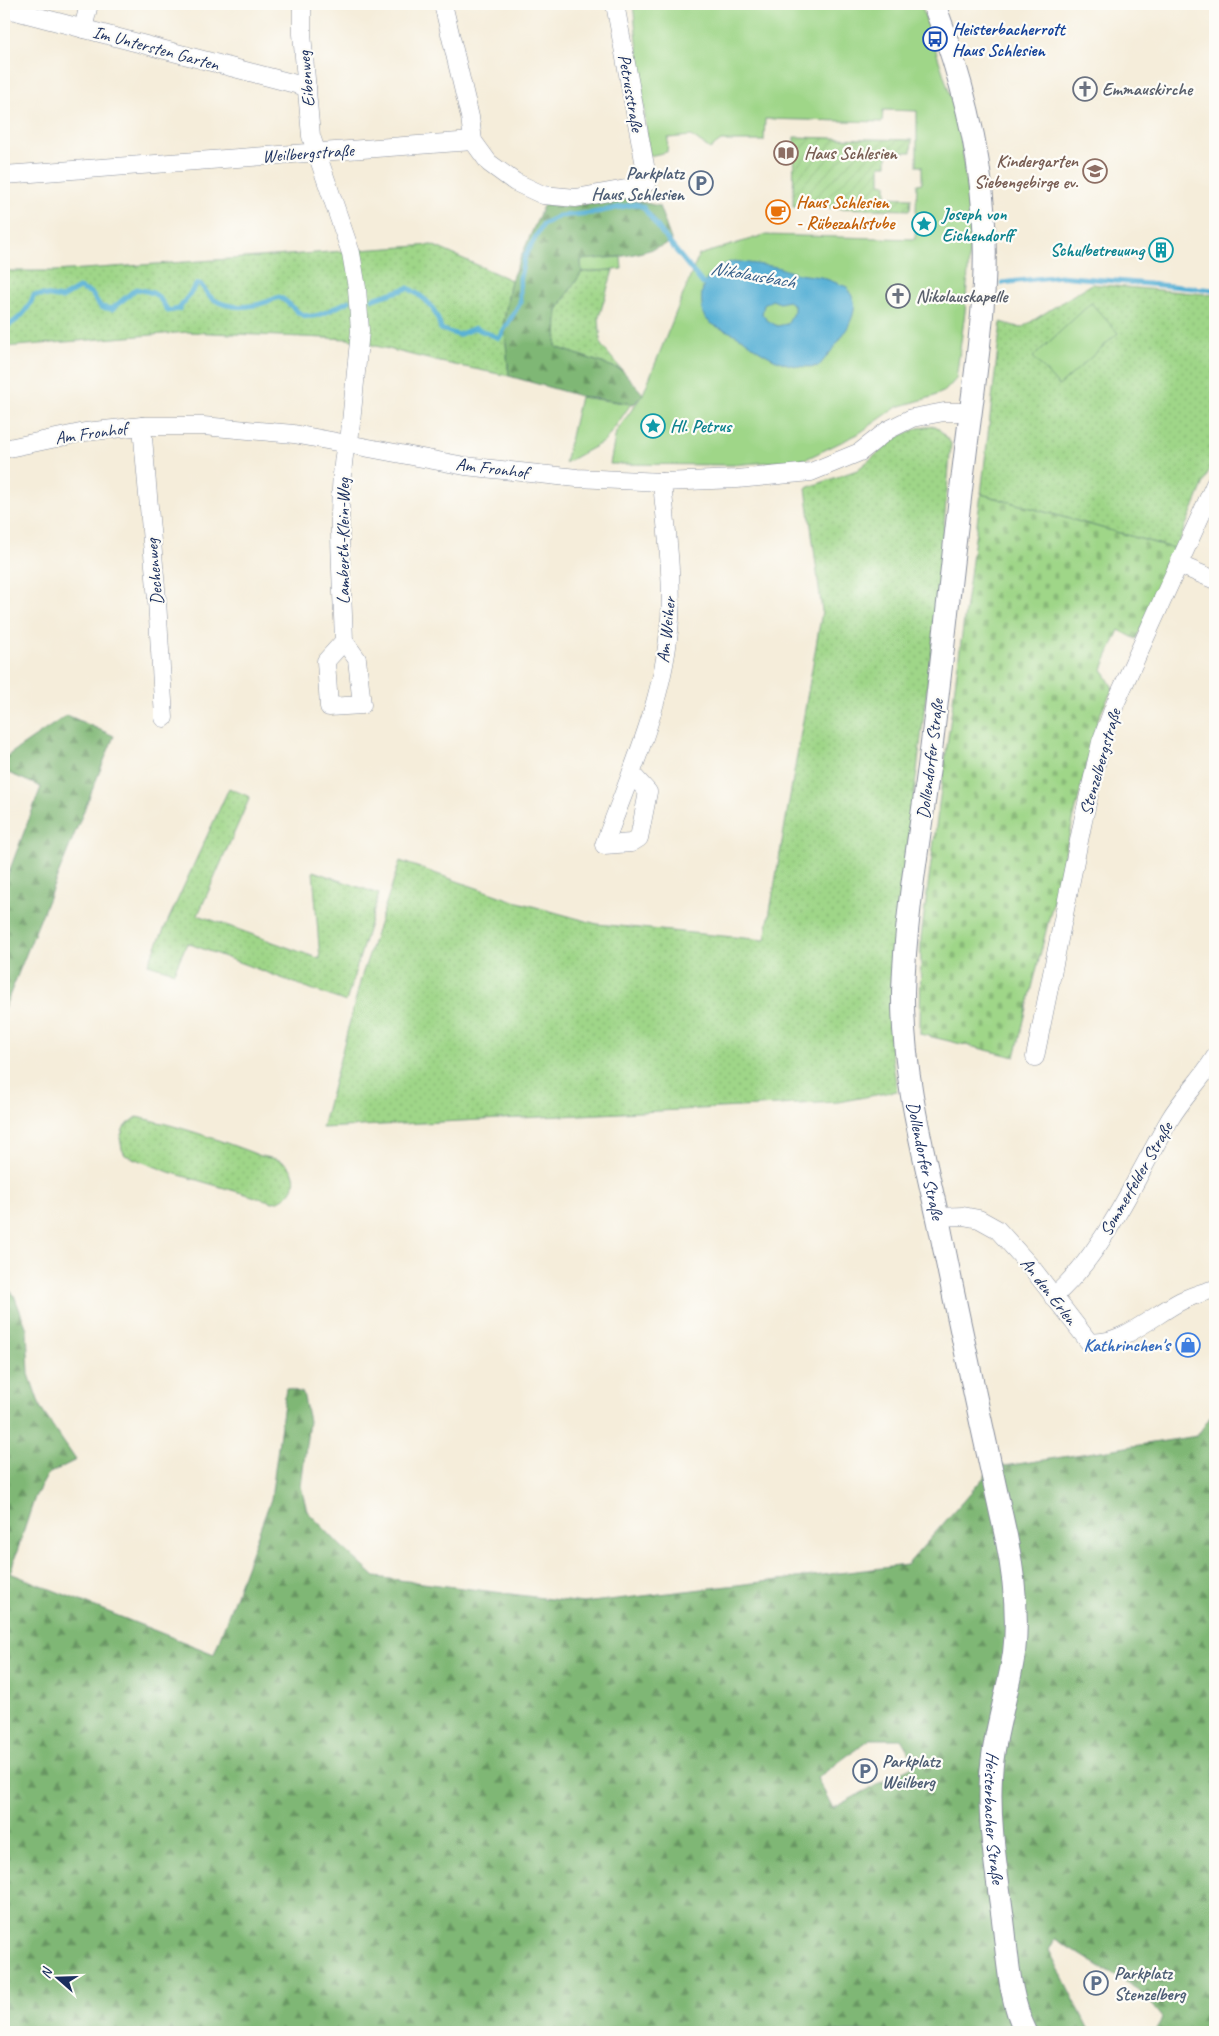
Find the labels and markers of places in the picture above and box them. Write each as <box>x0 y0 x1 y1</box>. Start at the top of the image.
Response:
place label: Heisterbacherrott Haus Schlesien <box>952 18 1067 61</box>
bus stop icon: Heisterbacherrott Haus Schlesien <box>922 26 948 52</box>
church icon: Emmauskirche <box>1072 76 1098 102</box>
place label: Emmauskirche <box>1102 78 1194 100</box>
library icon: Haus Schlesien <box>773 140 799 166</box>
place label: Haus Schlesien <box>804 142 898 164</box>
place label: Kindergarten Siebengebirge ev. <box>974 150 1079 193</box>
school or university icon: Kindergarten Siebengebirge ev. <box>1082 158 1108 184</box>
place label: Parkplatz Haus Schlesien <box>591 162 686 205</box>
parking icon: Parkplatz Haus Schlesien <box>688 170 714 196</box>
place label: Haus Schlesien - Rübezahlstube <box>796 191 896 234</box>
cafe icon: Haus Schlesien - Rübezahlstube <box>765 199 791 225</box>
place label: Joseph von Eichendorff <box>940 203 1018 246</box>
place icon: Joseph von Eichendorff <box>911 211 937 237</box>
building icon: Schulbetreuung <box>1148 237 1174 263</box>
place label: Schulbetreuung <box>1050 239 1146 261</box>
church icon: Nikolauskapelle <box>885 283 911 309</box>
place label: Nikolauskapelle <box>916 285 1009 307</box>
place icon: Hl. Petrus <box>640 413 666 439</box>
place label: Hl. Petrus <box>670 415 733 437</box>
shop icon: Kathrinchen's <box>1175 1332 1201 1358</box>
place label: Kathrinchen's <box>1083 1334 1172 1356</box>
place label: Parkplatz Weilberg <box>882 1750 941 1793</box>
parking icon: Parkplatz Weilberg <box>852 1758 878 1784</box>
place label: Parkplatz Stenzelberg <box>1114 1962 1187 2005</box>
parking icon: Parkplatz Stenzelberg <box>1083 1970 1109 1996</box>

